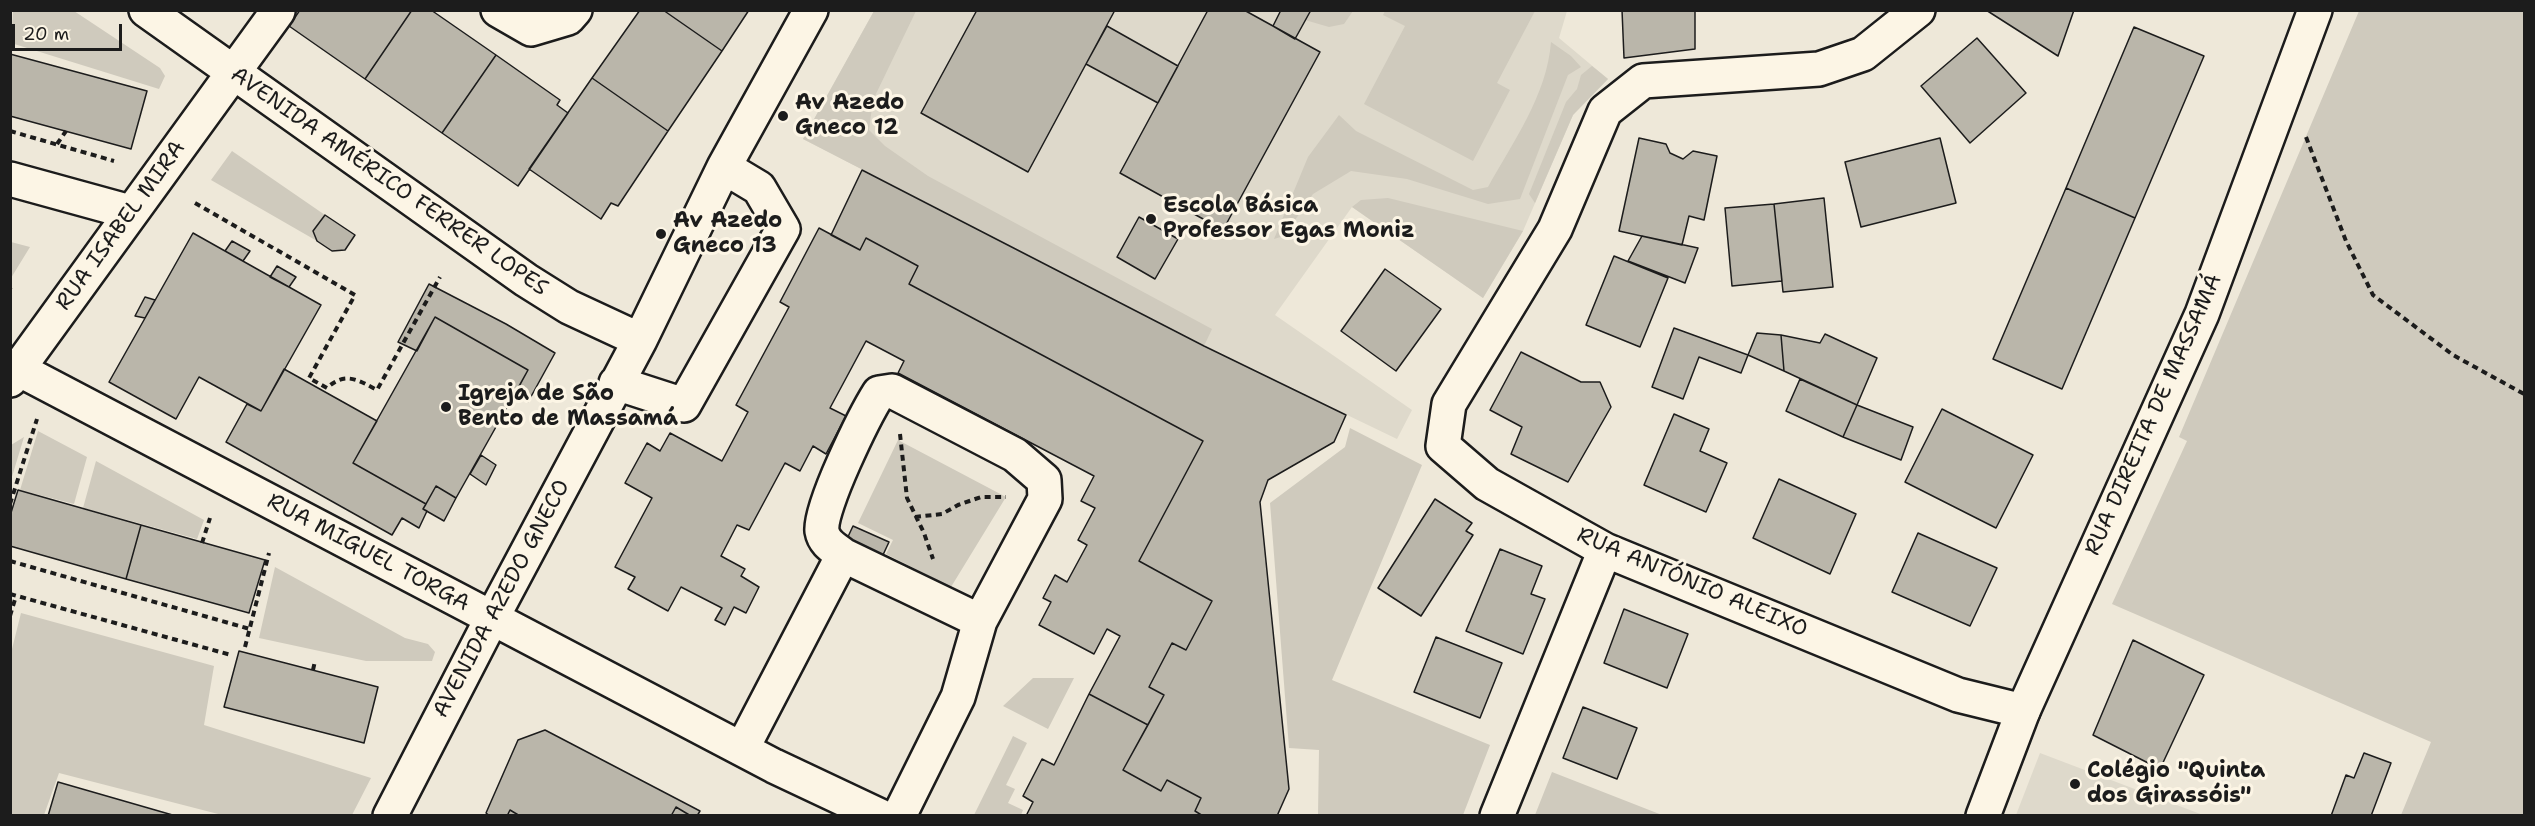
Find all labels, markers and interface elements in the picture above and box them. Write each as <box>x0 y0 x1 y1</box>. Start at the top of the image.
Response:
scale bar <box>15 12 124 50</box>
text: 20 m <box>23 22 69 46</box>
street label: AVENIDA AMÉRICO FERRER LOPES <box>225 62 553 302</box>
place label: Av Azedo Gneco 12 <box>795 90 904 142</box>
marker: Av Azedo Gneco 12 <box>776 109 790 123</box>
street label: RUA ISABEL MIRA <box>51 136 191 316</box>
place label: Escola Básica Professor Egas Moniz <box>1163 193 1415 244</box>
place label: Av Azedo Gneco 13 <box>673 208 782 260</box>
marker: Escola Básica Professor Egas Moniz <box>1144 212 1158 226</box>
marker: Av Azedo Gneco 13 <box>654 227 668 241</box>
street label: RUA DIREITA DE MASSAMÁ <box>2080 270 2228 560</box>
place label: Igreja de São Bento de Massamá <box>458 381 678 433</box>
marker: Igreja de São Bento de Massamá <box>439 400 453 414</box>
street label: AVENIDA AZEDO GNECO <box>428 476 576 722</box>
street label: RUA MIGUEL TORGA <box>262 488 474 618</box>
street label: RUA ANTÓNIO ALEIXO <box>1573 522 1811 644</box>
place label: Colégio "Quinta dos Girassóis" <box>2087 758 2265 810</box>
marker: Colégio "Quinta dos Girassóis" <box>2068 777 2082 791</box>

